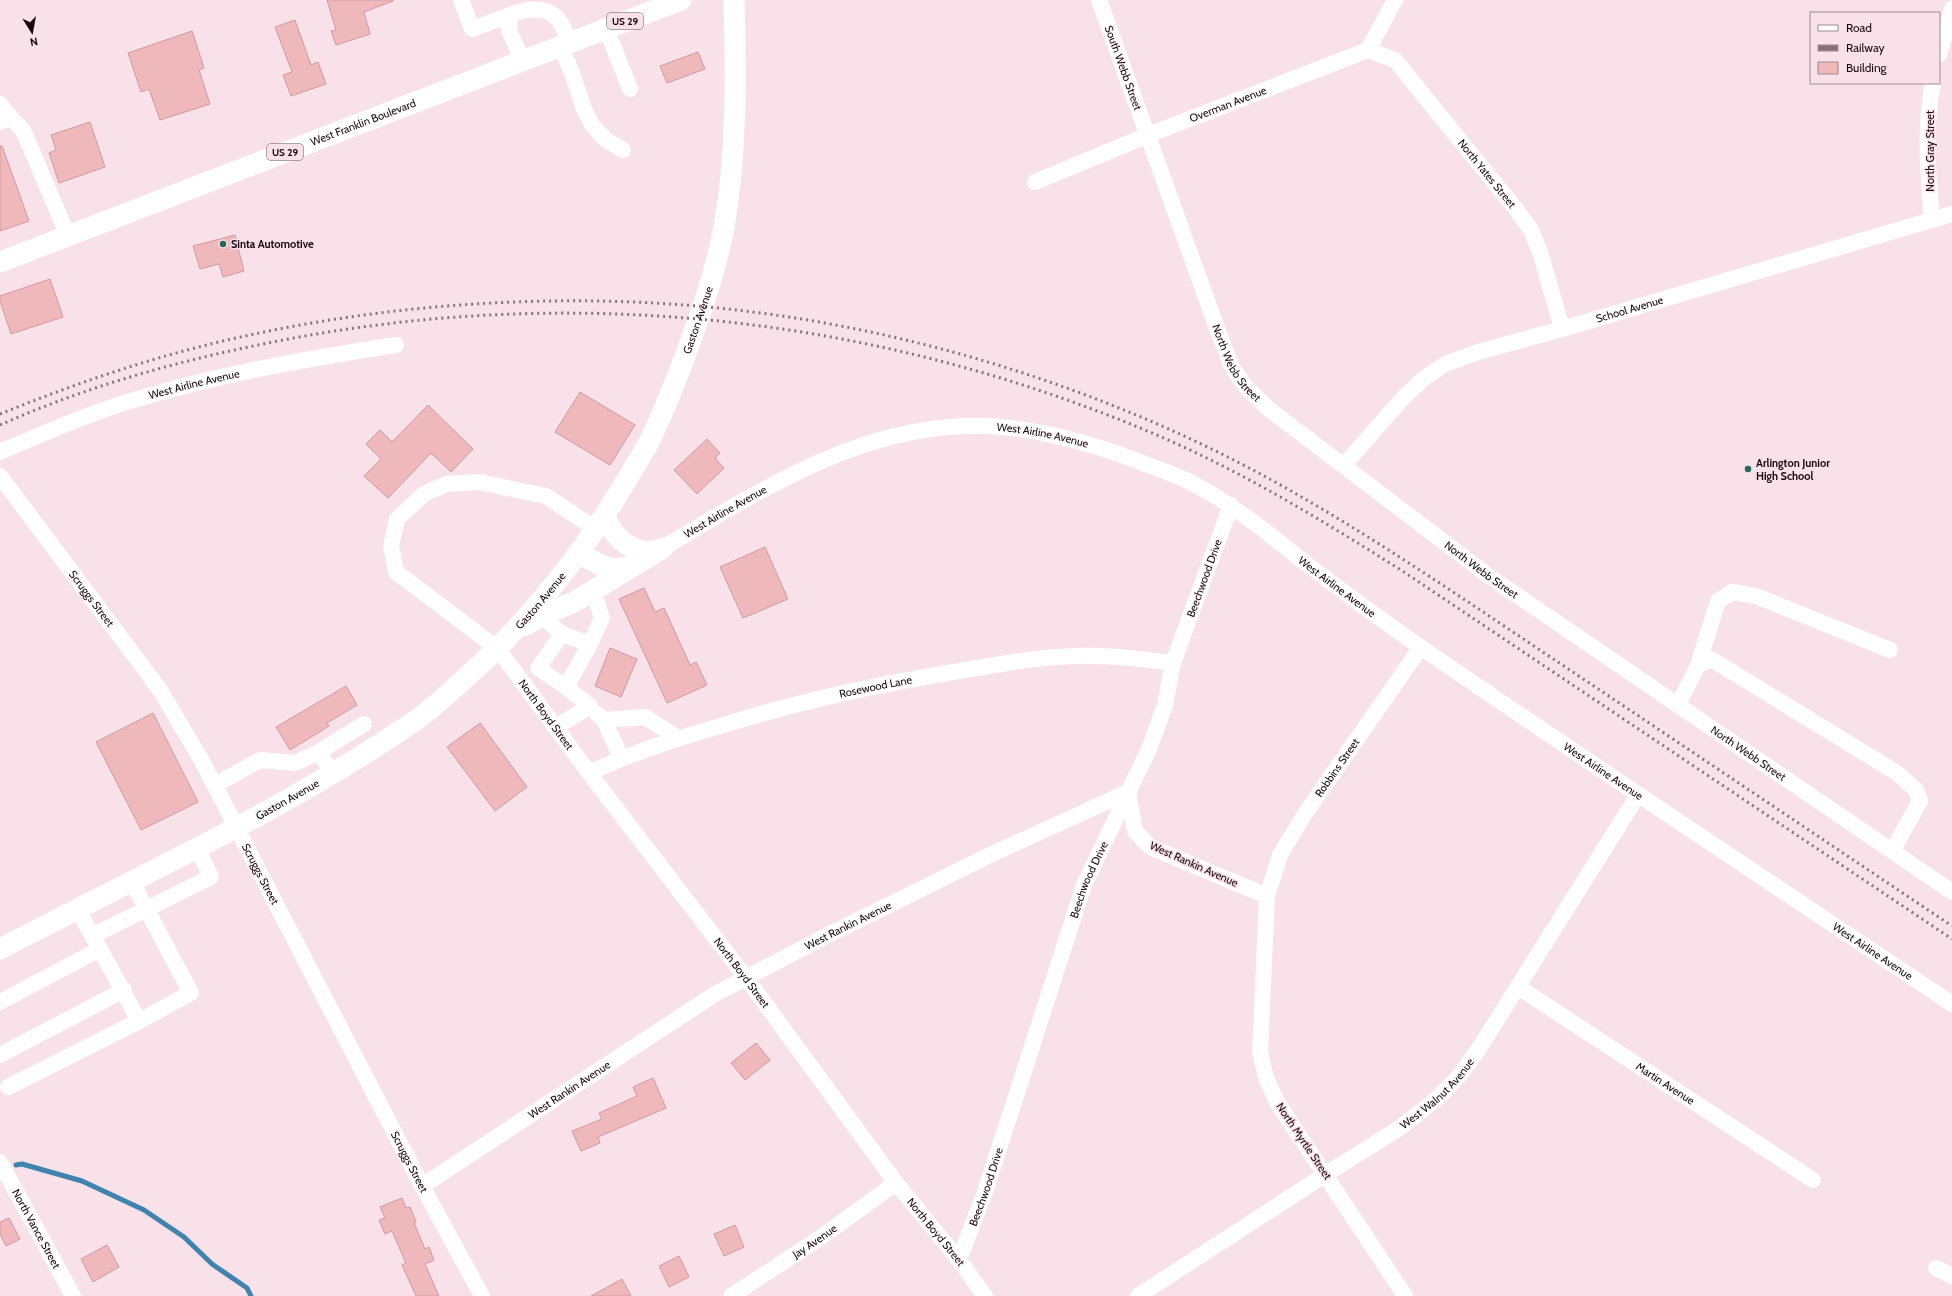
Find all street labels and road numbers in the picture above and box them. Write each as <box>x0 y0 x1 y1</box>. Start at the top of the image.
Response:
road number: US 29 <box>607 13 643 29</box>
street label: South Webb Street <box>1102 23 1145 112</box>
street label: Overman Avenue <box>1187 83 1269 125</box>
street label: West Franklin Boulevard <box>308 96 418 149</box>
street label: North Gray Street <box>1923 110 1937 192</box>
street label: North Yates Street <box>1455 136 1519 211</box>
road number: US 29 <box>267 144 303 160</box>
street label: Gaston Avenue <box>680 284 716 356</box>
street label: School Avenue <box>1594 292 1665 326</box>
street label: North Webb Street <box>1209 322 1264 405</box>
street label: West Airline Avenue <box>147 366 241 402</box>
street label: West Airline Avenue <box>996 420 1091 451</box>
street label: West Airline Avenue <box>681 482 769 541</box>
street label: Beechwood Drive <box>1183 537 1225 619</box>
street label: North Webb Street <box>1442 538 1521 601</box>
street label: West Airline Avenue <box>1295 553 1379 620</box>
street label: Scruggs Street <box>66 568 117 630</box>
street label: Gaston Avenue <box>512 569 569 632</box>
street label: Rosewood Lane <box>838 672 914 701</box>
street label: North Boyd Street <box>516 676 577 753</box>
street label: North Webb Street <box>1708 723 1789 784</box>
street label: Robbins Street <box>1312 735 1362 800</box>
street label: West Airline Avenue <box>1561 739 1646 803</box>
street label: Gaston Avenue <box>253 776 322 823</box>
street label: West Rankin Avenue <box>1148 838 1241 890</box>
street label: Beechwood Drive <box>1067 839 1111 920</box>
street label: Scruggs Street <box>239 841 282 907</box>
street label: West Rankin Avenue <box>802 898 894 953</box>
street label: West Airline Avenue <box>1830 919 1916 983</box>
street label: North Boyd Street <box>711 935 773 1011</box>
street label: West Walnut Avenue <box>1397 1055 1477 1132</box>
street label: West Rankin Avenue <box>526 1057 613 1121</box>
street label: Martin Avenue <box>1633 1059 1698 1108</box>
street label: North Myrtle Street <box>1273 1100 1335 1182</box>
street label: Scruggs Street <box>388 1129 431 1195</box>
street label: Beechwood Drive <box>966 1145 1006 1228</box>
street label: North Vance Street <box>9 1187 64 1271</box>
street label: North Boyd Street <box>904 1195 968 1269</box>
street label: Jay Avenue <box>789 1221 840 1262</box>

